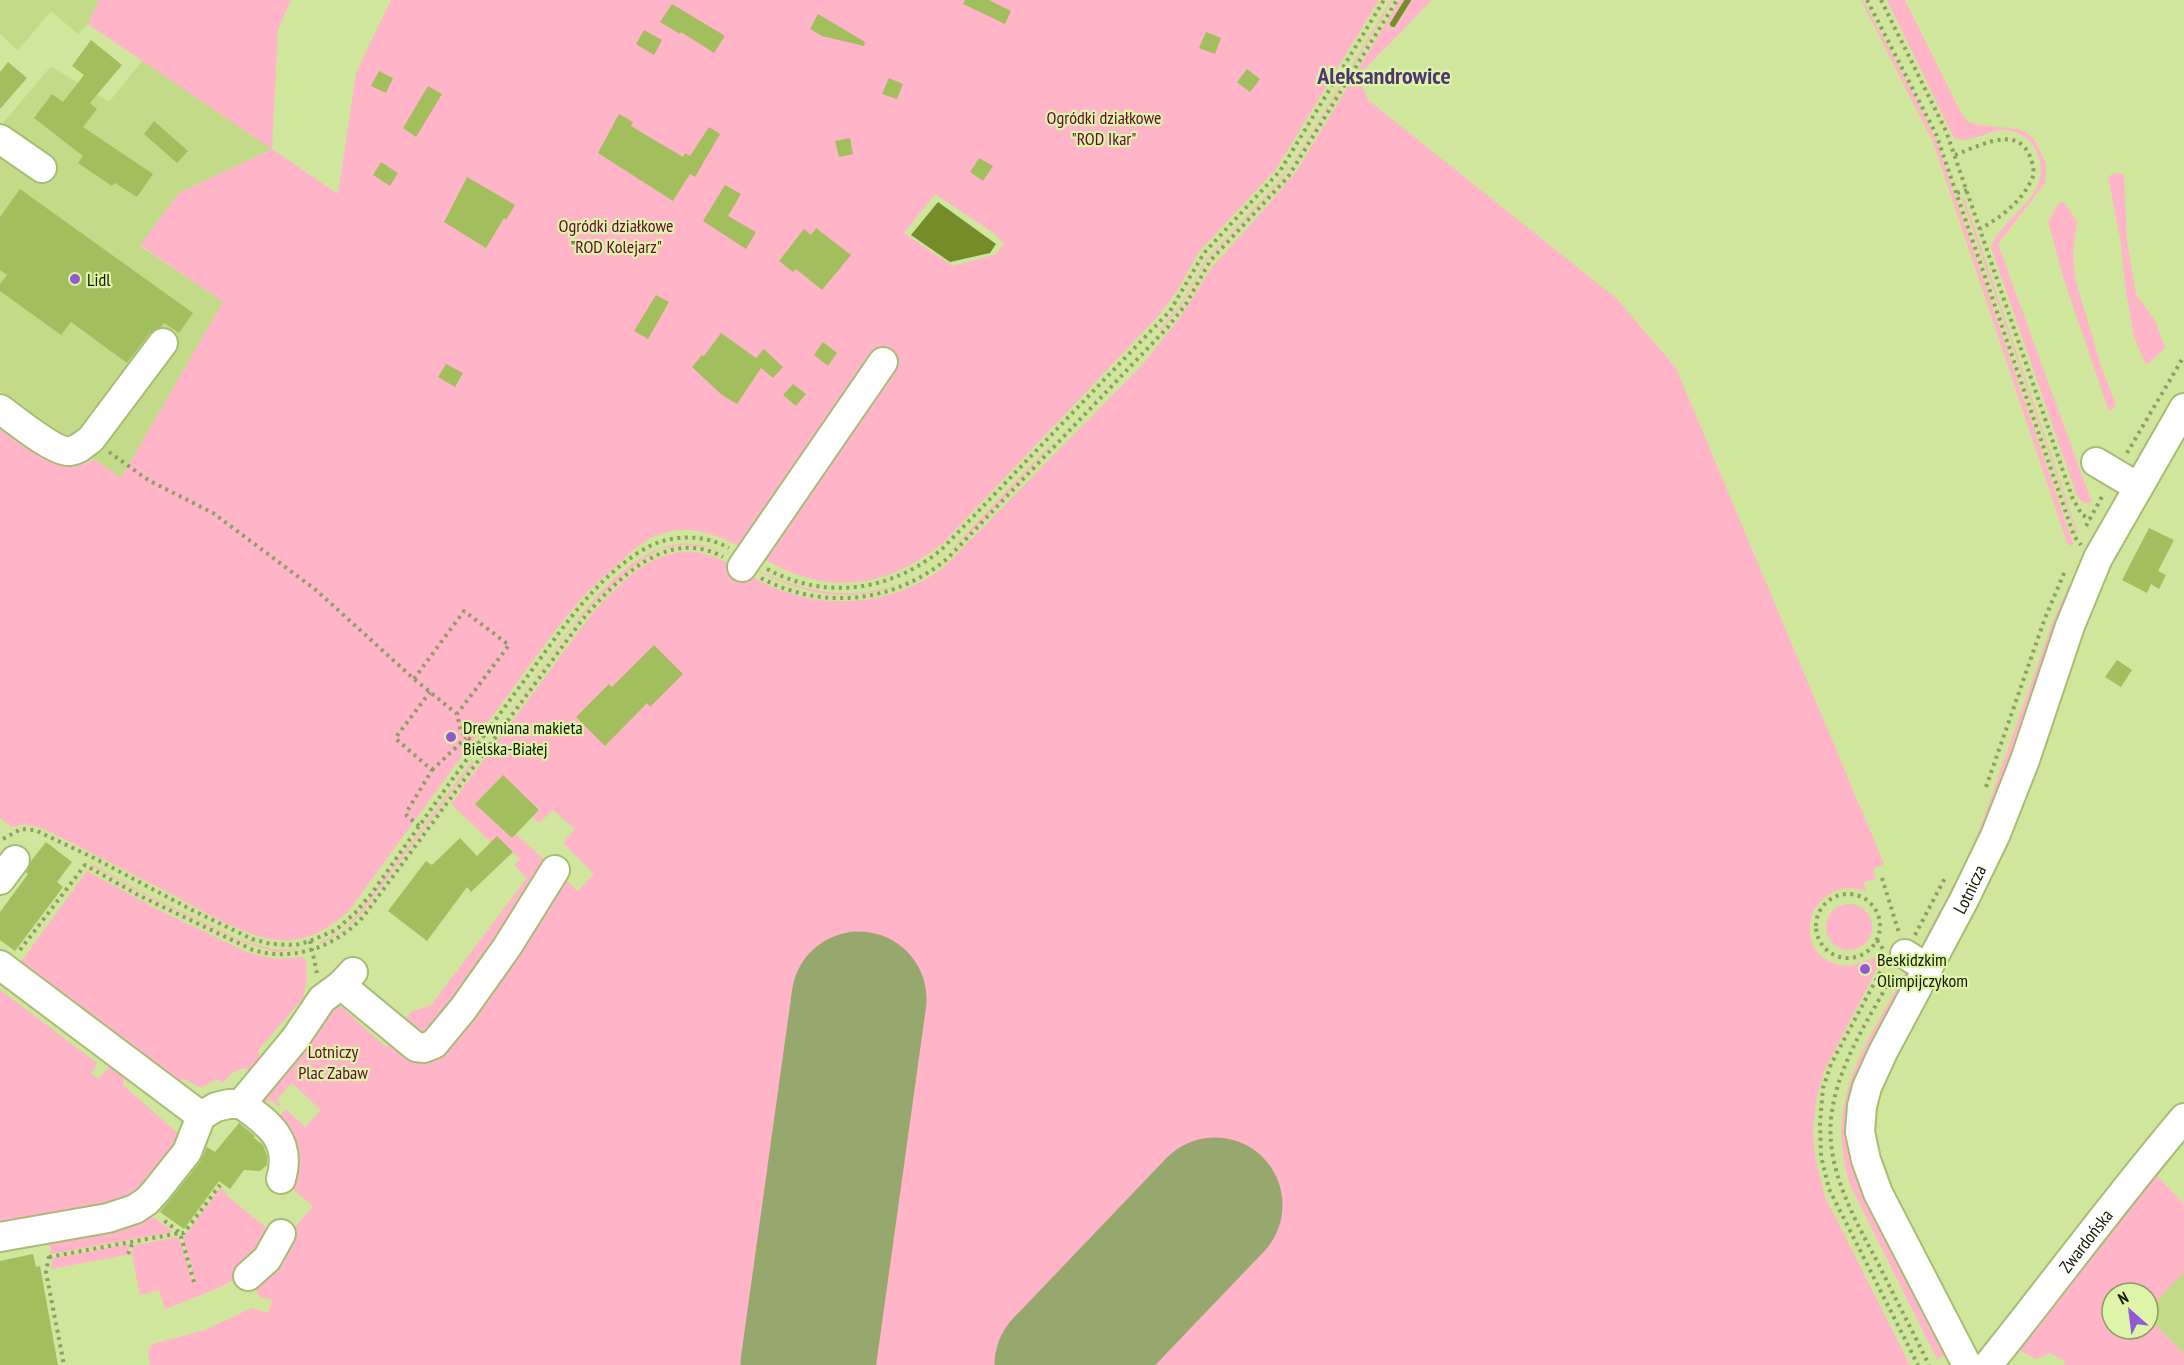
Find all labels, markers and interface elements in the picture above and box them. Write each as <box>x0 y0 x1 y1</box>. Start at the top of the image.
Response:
district label: Aleksandrowice <box>1316 60 1451 91</box>
park label: Ogródki działkowe "ROD Ikar" <box>1047 106 1161 150</box>
park label: Ogródki działkowe "ROD Kolejarz" <box>559 214 673 258</box>
place label: Lidl <box>87 268 111 291</box>
marker: Lidl <box>68 272 82 286</box>
place label: Drewniana makieta Bielska-Białej <box>463 716 583 760</box>
marker: Drewniana makieta Bielska-Białej <box>444 730 458 744</box>
street label: Lotnicza <box>1948 861 1991 917</box>
place label: Beskidzkim Olimpijczykom <box>1877 948 1968 992</box>
marker: Beskidzkim Olimpijczykom <box>1858 962 1872 976</box>
park label: Lotniczy Plac Zabaw <box>298 1040 368 1084</box>
street label: Zwardońska <box>2054 1204 2117 1277</box>
north arrow <box>2100 1281 2160 1341</box>
text: N <box>2114 1287 2131 1309</box>

